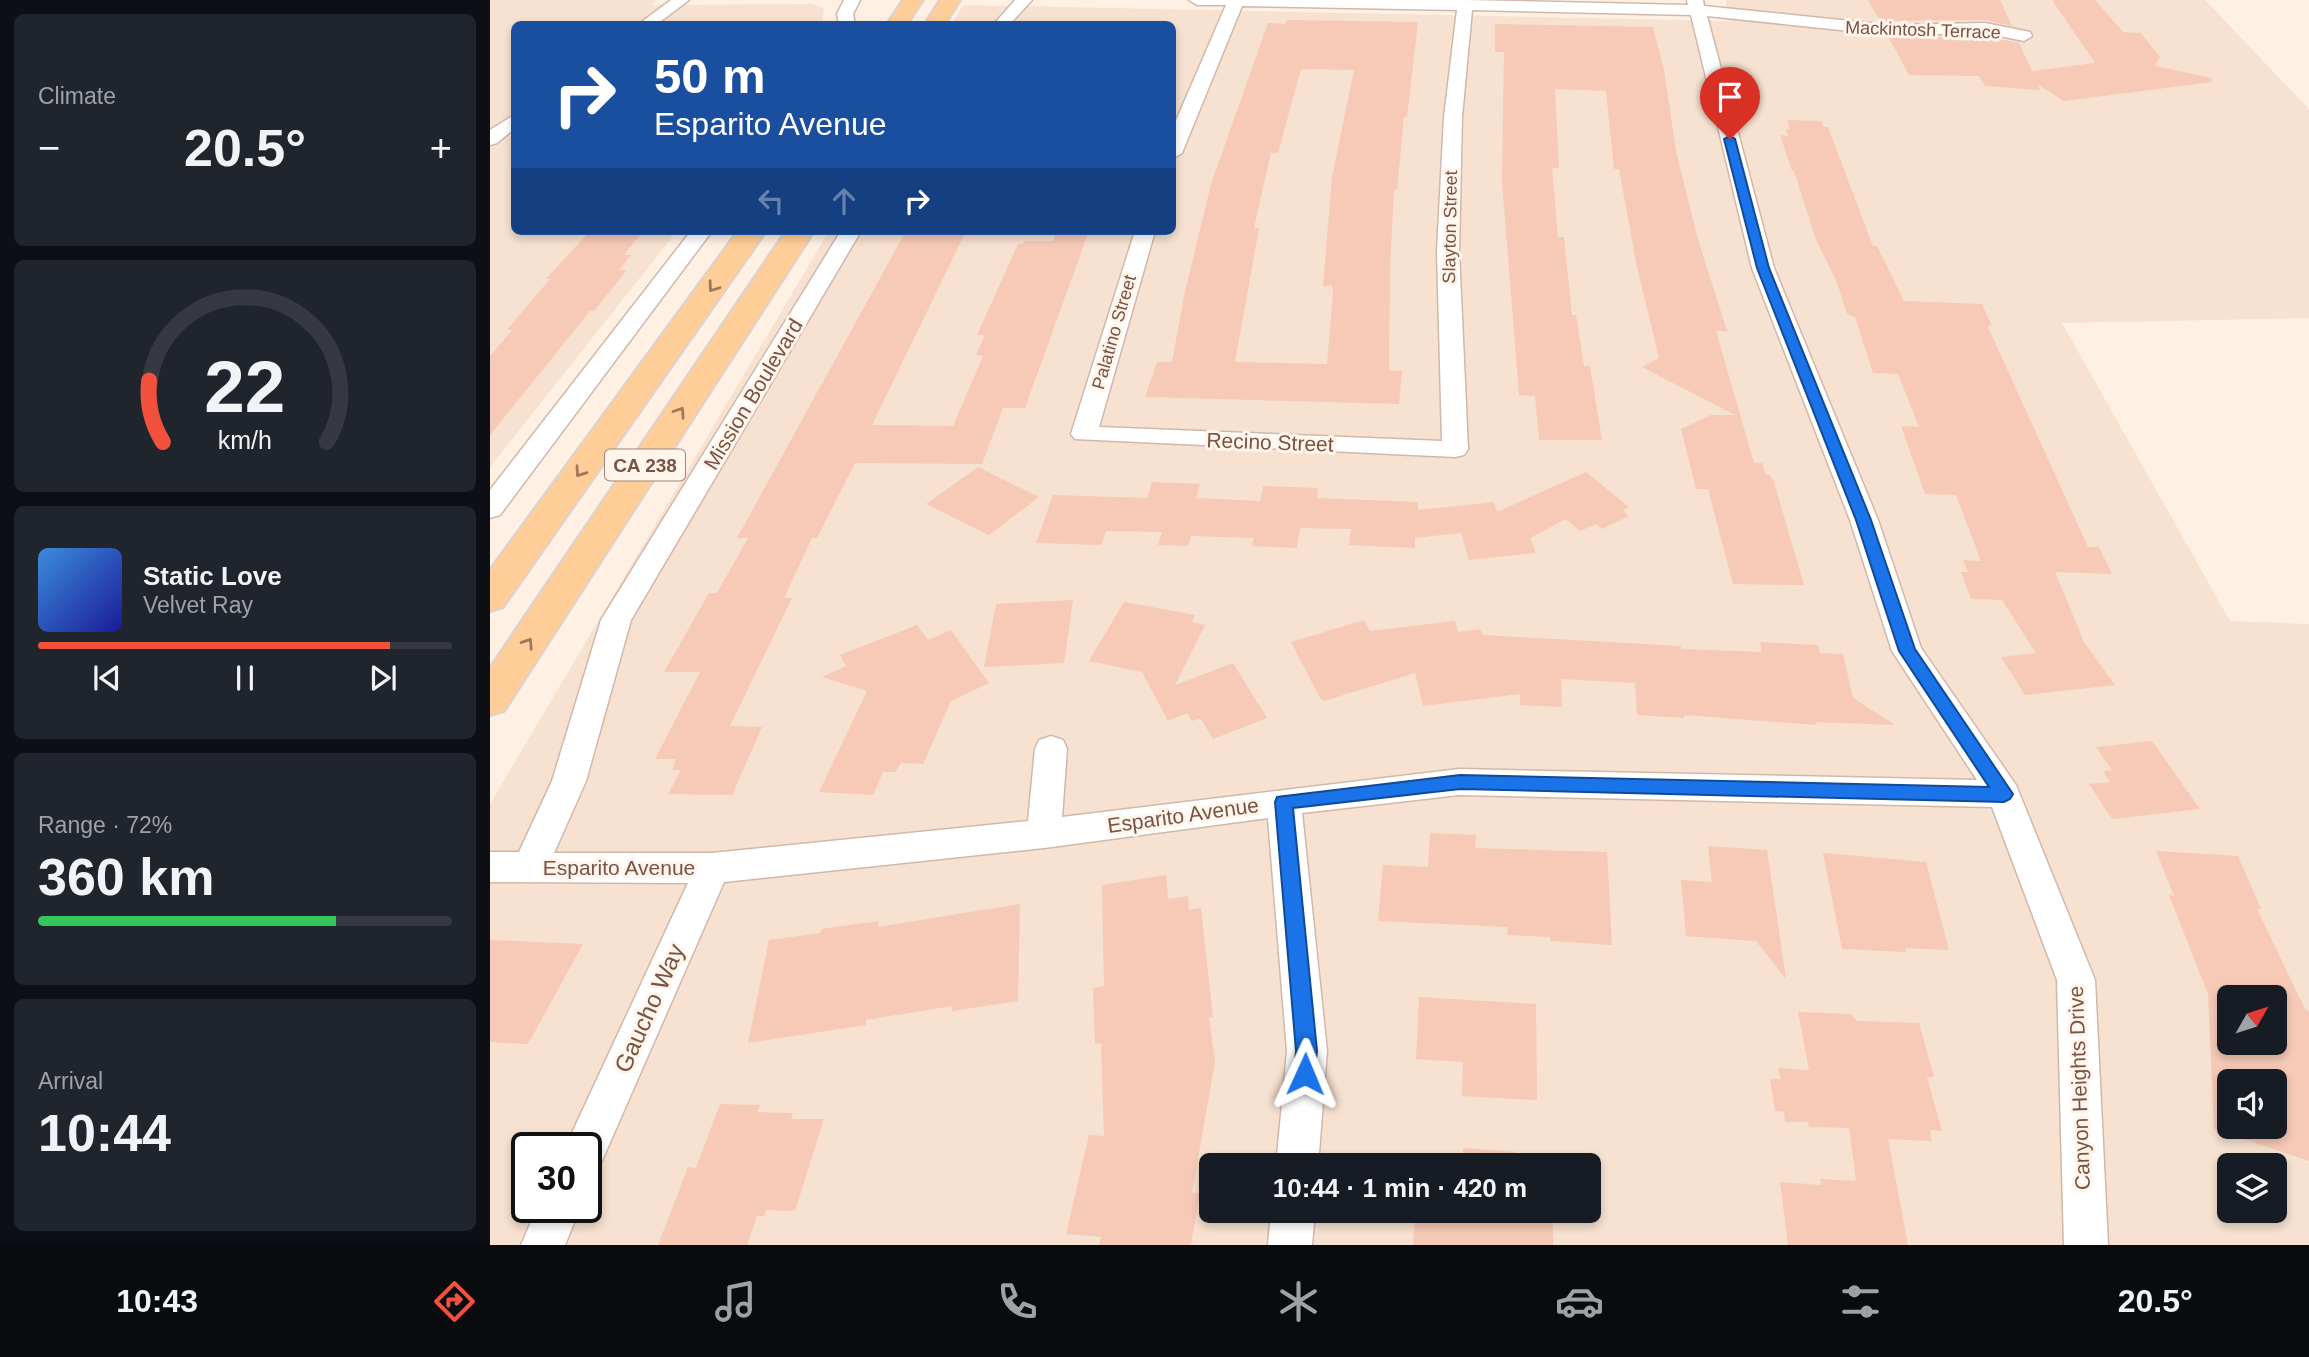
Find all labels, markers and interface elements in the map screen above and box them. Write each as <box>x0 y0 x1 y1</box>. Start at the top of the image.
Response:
street label: Mackintosh Terrace <box>1845 17 2001 43</box>
icon: right <box>539 49 630 140</box>
text: 50 m <box>654 49 766 103</box>
pin <box>1700 67 1760 139</box>
icon: arrive <box>1711 78 1749 116</box>
text: Climate <box>38 83 116 109</box>
text: Esparito Avenue <box>654 106 886 142</box>
text: 20.5° <box>184 119 306 177</box>
text: − <box>38 127 60 169</box>
text: + <box>430 127 452 169</box>
street label: Slayton Street <box>1439 170 1461 284</box>
icon: left <box>752 182 790 220</box>
icon: ahead <box>825 182 863 220</box>
icon: right <box>898 182 936 220</box>
street label: Palatino Street <box>1088 272 1140 392</box>
one-way arrow <box>709 279 721 291</box>
street label: Mission Boulevard <box>699 315 807 473</box>
text: 22 <box>205 347 285 428</box>
one-way arrow <box>672 407 684 420</box>
text: km/h <box>218 426 272 454</box>
street label: Recino Street <box>1206 428 1334 456</box>
road number: CA 238 <box>605 450 685 480</box>
one-way arrow <box>576 464 588 477</box>
text: Static Love <box>143 561 282 591</box>
text: Velvet Ray <box>143 592 253 618</box>
one-way arrow <box>519 638 532 651</box>
icon: previous <box>88 659 126 697</box>
icon: pause <box>226 659 264 697</box>
icon: next <box>364 659 402 697</box>
street label: Esparito Avenue <box>1106 793 1260 837</box>
text: Range · 72% <box>38 812 172 838</box>
text: 360 km <box>38 848 214 906</box>
street label: Esparito Avenue <box>543 856 695 879</box>
street label: Gaucho Way <box>609 940 689 1076</box>
north arrow <box>2217 985 2287 1055</box>
map controls <box>2217 985 2287 1223</box>
street label: Canyon Heights Drive <box>2064 986 2094 1190</box>
position arrow <box>1268 1037 1342 1111</box>
text: Arrival <box>38 1068 103 1094</box>
button: sound <box>2217 1069 2287 1139</box>
text: 10:44 <box>38 1104 171 1162</box>
speed limit sign: 30 <box>511 1132 602 1223</box>
button: layers <box>2217 1153 2287 1223</box>
text: 10:44 · 1 min · 420 m <box>1273 1173 1527 1203</box>
icon: directions <box>430 1277 479 1326</box>
icon: music <box>711 1277 760 1326</box>
icon: phone <box>993 1277 1042 1326</box>
icon: climate <box>1274 1277 1323 1326</box>
icon: car <box>1555 1277 1604 1326</box>
icon: filters <box>1836 1277 1885 1326</box>
text: 10:43 <box>116 1283 198 1319</box>
text: 20.5° <box>2118 1283 2193 1319</box>

